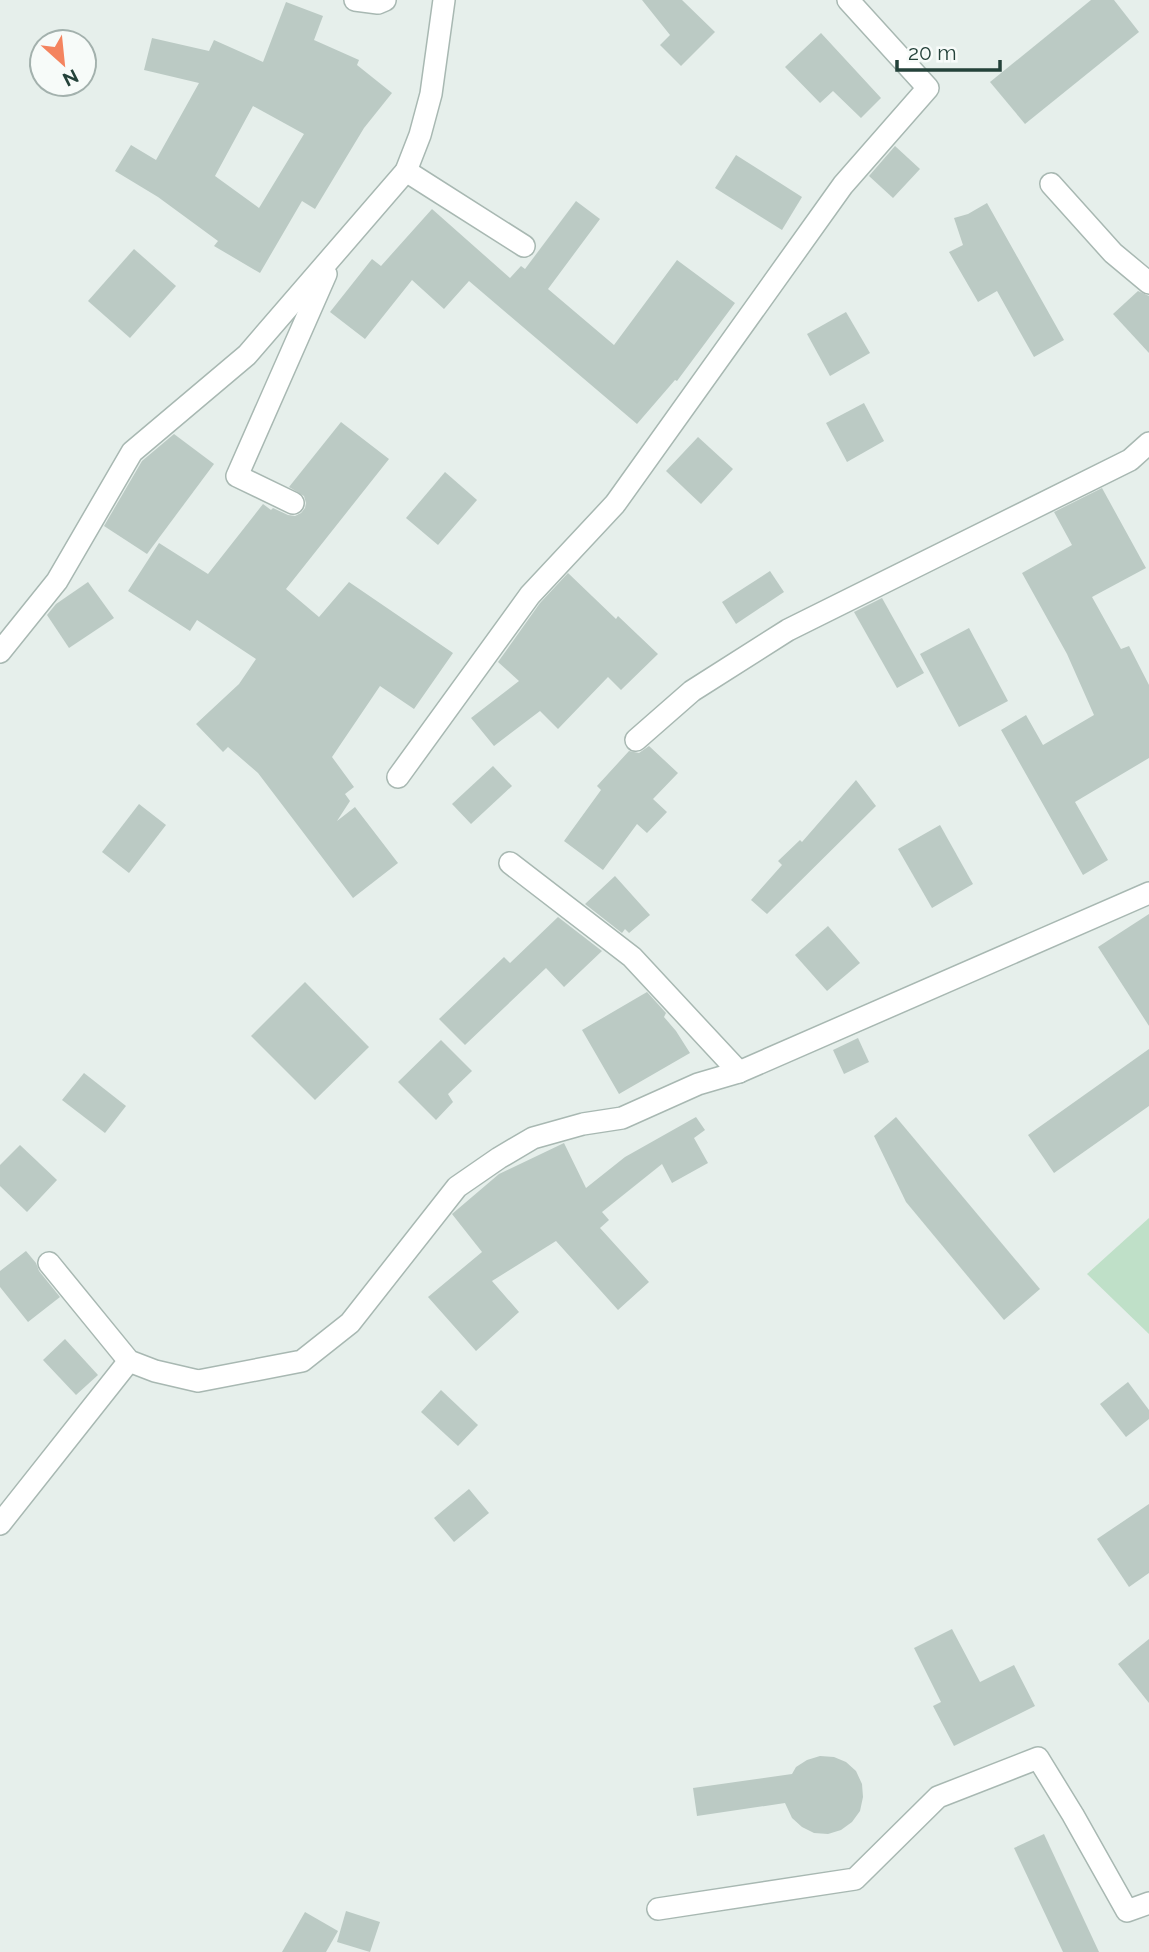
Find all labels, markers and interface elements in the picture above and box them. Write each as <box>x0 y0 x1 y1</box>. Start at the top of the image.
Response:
north arrow <box>28 28 98 98</box>
scale bar <box>897 28 1000 72</box>
text: 20 m <box>908 40 956 65</box>
text: N <box>59 65 82 91</box>

